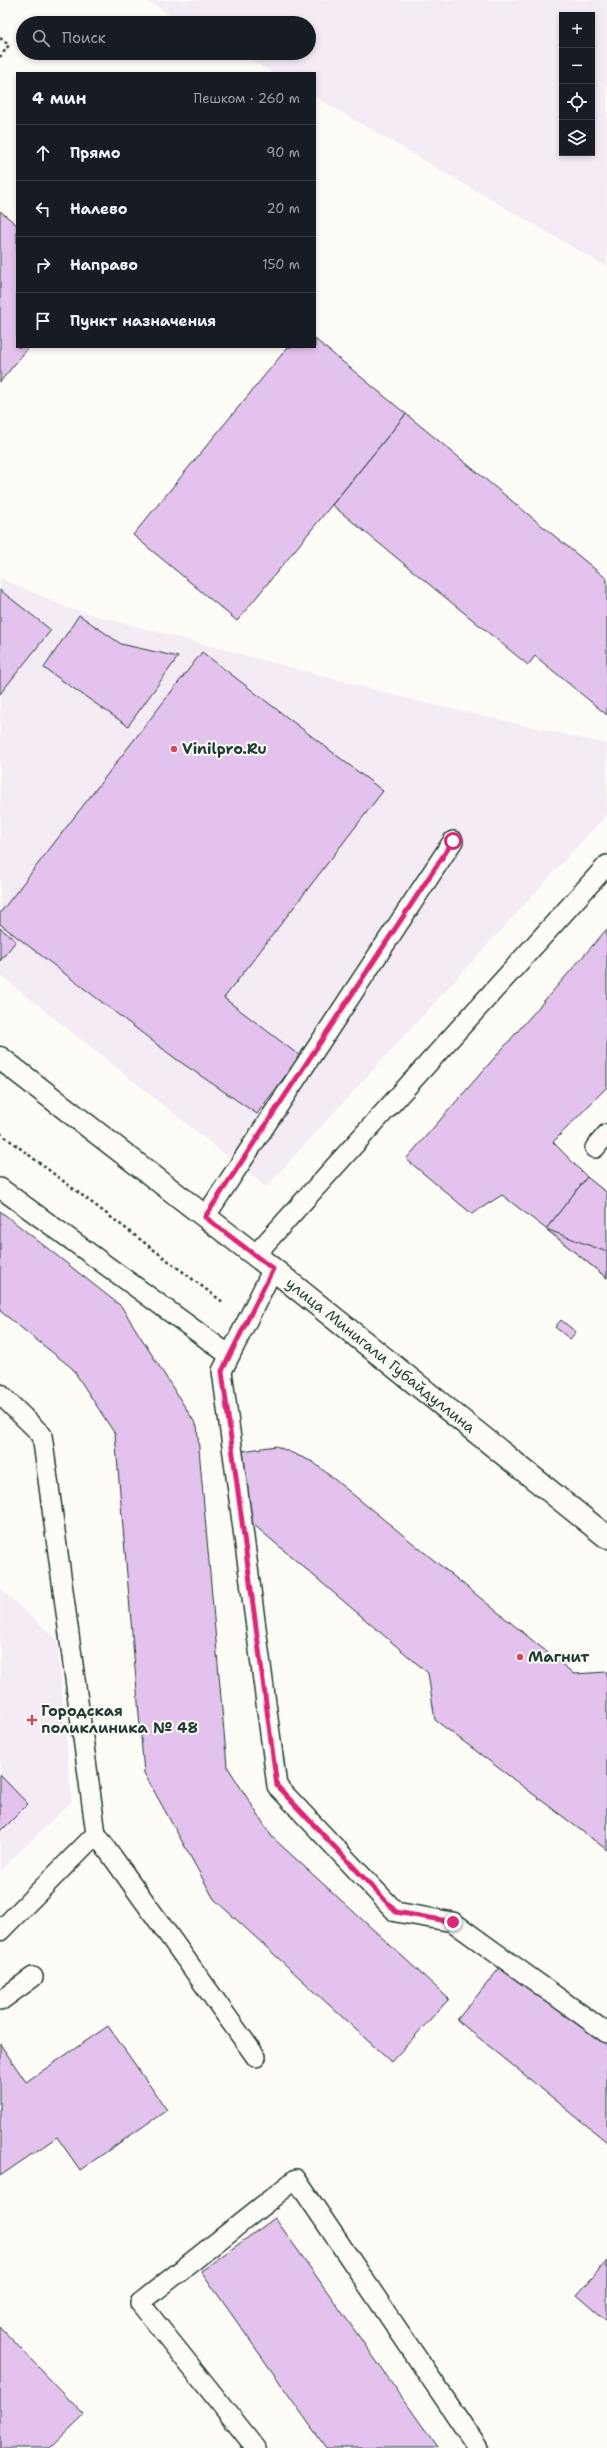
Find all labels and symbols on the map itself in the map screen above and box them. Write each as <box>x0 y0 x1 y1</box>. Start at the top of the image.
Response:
place label: Vinilpro.Ru <box>182 739 267 759</box>
marker: Vinilpro.Ru <box>169 744 179 754</box>
route start <box>444 832 462 850</box>
street label: улица Минигали Губайдуллина <box>282 1273 480 1438</box>
place label: Магнит <box>528 1647 589 1667</box>
marker: Магнит <box>515 1652 525 1662</box>
place label: Городская поликлиника № 48 <box>41 1701 198 1738</box>
marker: Городская поликлиника № 48 <box>26 1714 38 1726</box>
route end <box>444 1913 462 1931</box>

